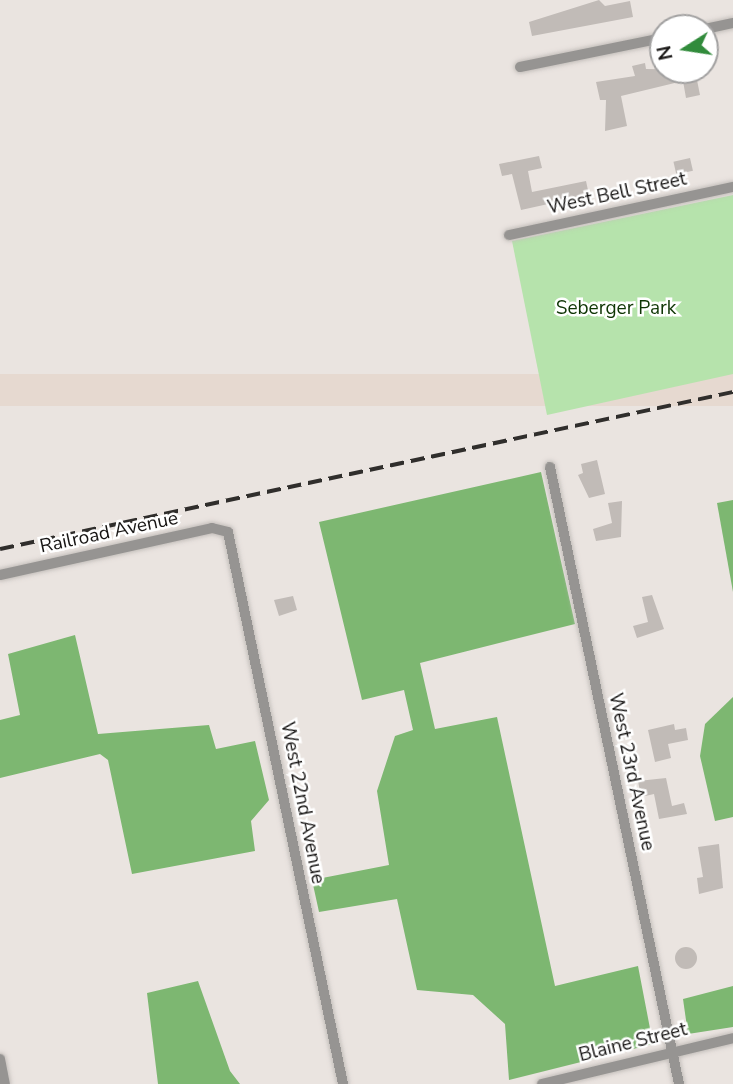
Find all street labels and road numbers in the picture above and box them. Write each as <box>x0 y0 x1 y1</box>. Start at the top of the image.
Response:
street label: West Bell Street <box>545 168 689 220</box>
street label: Railroad Avenue <box>38 507 180 559</box>
street label: West 23rd Avenue <box>603 691 659 853</box>
street label: West 22nd Avenue <box>275 720 329 886</box>
street label: Blaine Street <box>577 1019 689 1067</box>

